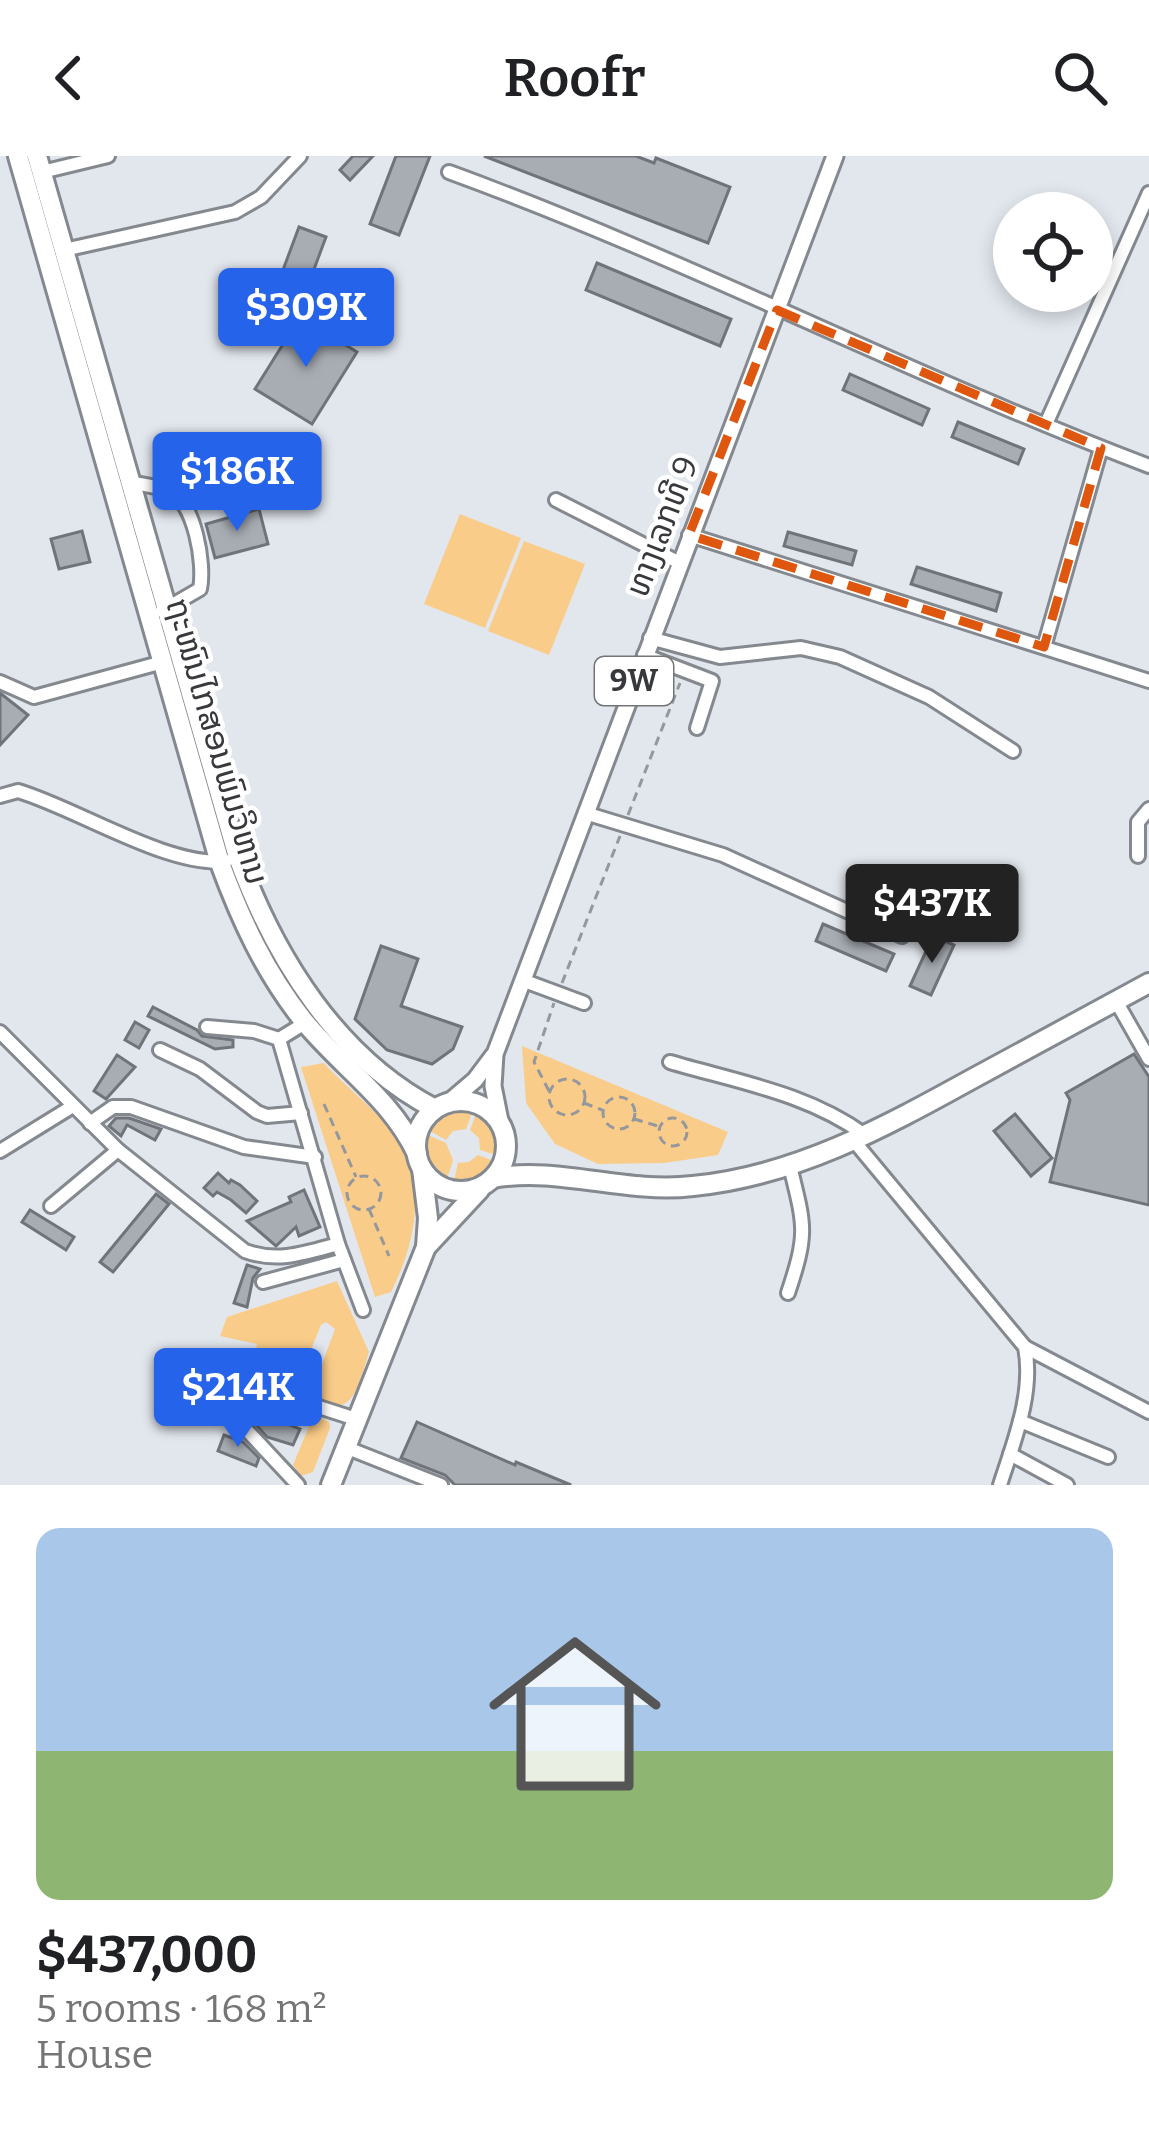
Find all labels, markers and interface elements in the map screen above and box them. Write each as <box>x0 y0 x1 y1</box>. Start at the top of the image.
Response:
icon: back <box>36 45 102 111</box>
icon: search <box>1047 45 1113 111</box>
text: Roofr <box>503 46 646 110</box>
map controls <box>993 192 1113 312</box>
button: locate <box>993 192 1113 312</box>
pin: $309K <box>222 268 390 370</box>
text: $309K <box>245 284 367 330</box>
pin: $186K <box>153 432 321 534</box>
text: $186K <box>180 448 294 494</box>
street label: ທາງເລກທີ 9 <box>617 451 707 602</box>
street label: ຖະໜົນໄກສອນພົມວິຫານ <box>157 593 277 889</box>
road number: 9W <box>595 657 673 705</box>
pin: $437K <box>848 864 1016 966</box>
text: $437K <box>873 880 991 926</box>
pin: $214K <box>154 1348 322 1450</box>
text: $214K <box>181 1364 295 1410</box>
icon: home <box>467 1606 683 1822</box>
text: $437,000 <box>36 1924 257 1986</box>
text: 5 rooms · 168 m² <box>36 1986 327 2032</box>
text: House <box>36 2032 153 2078</box>

